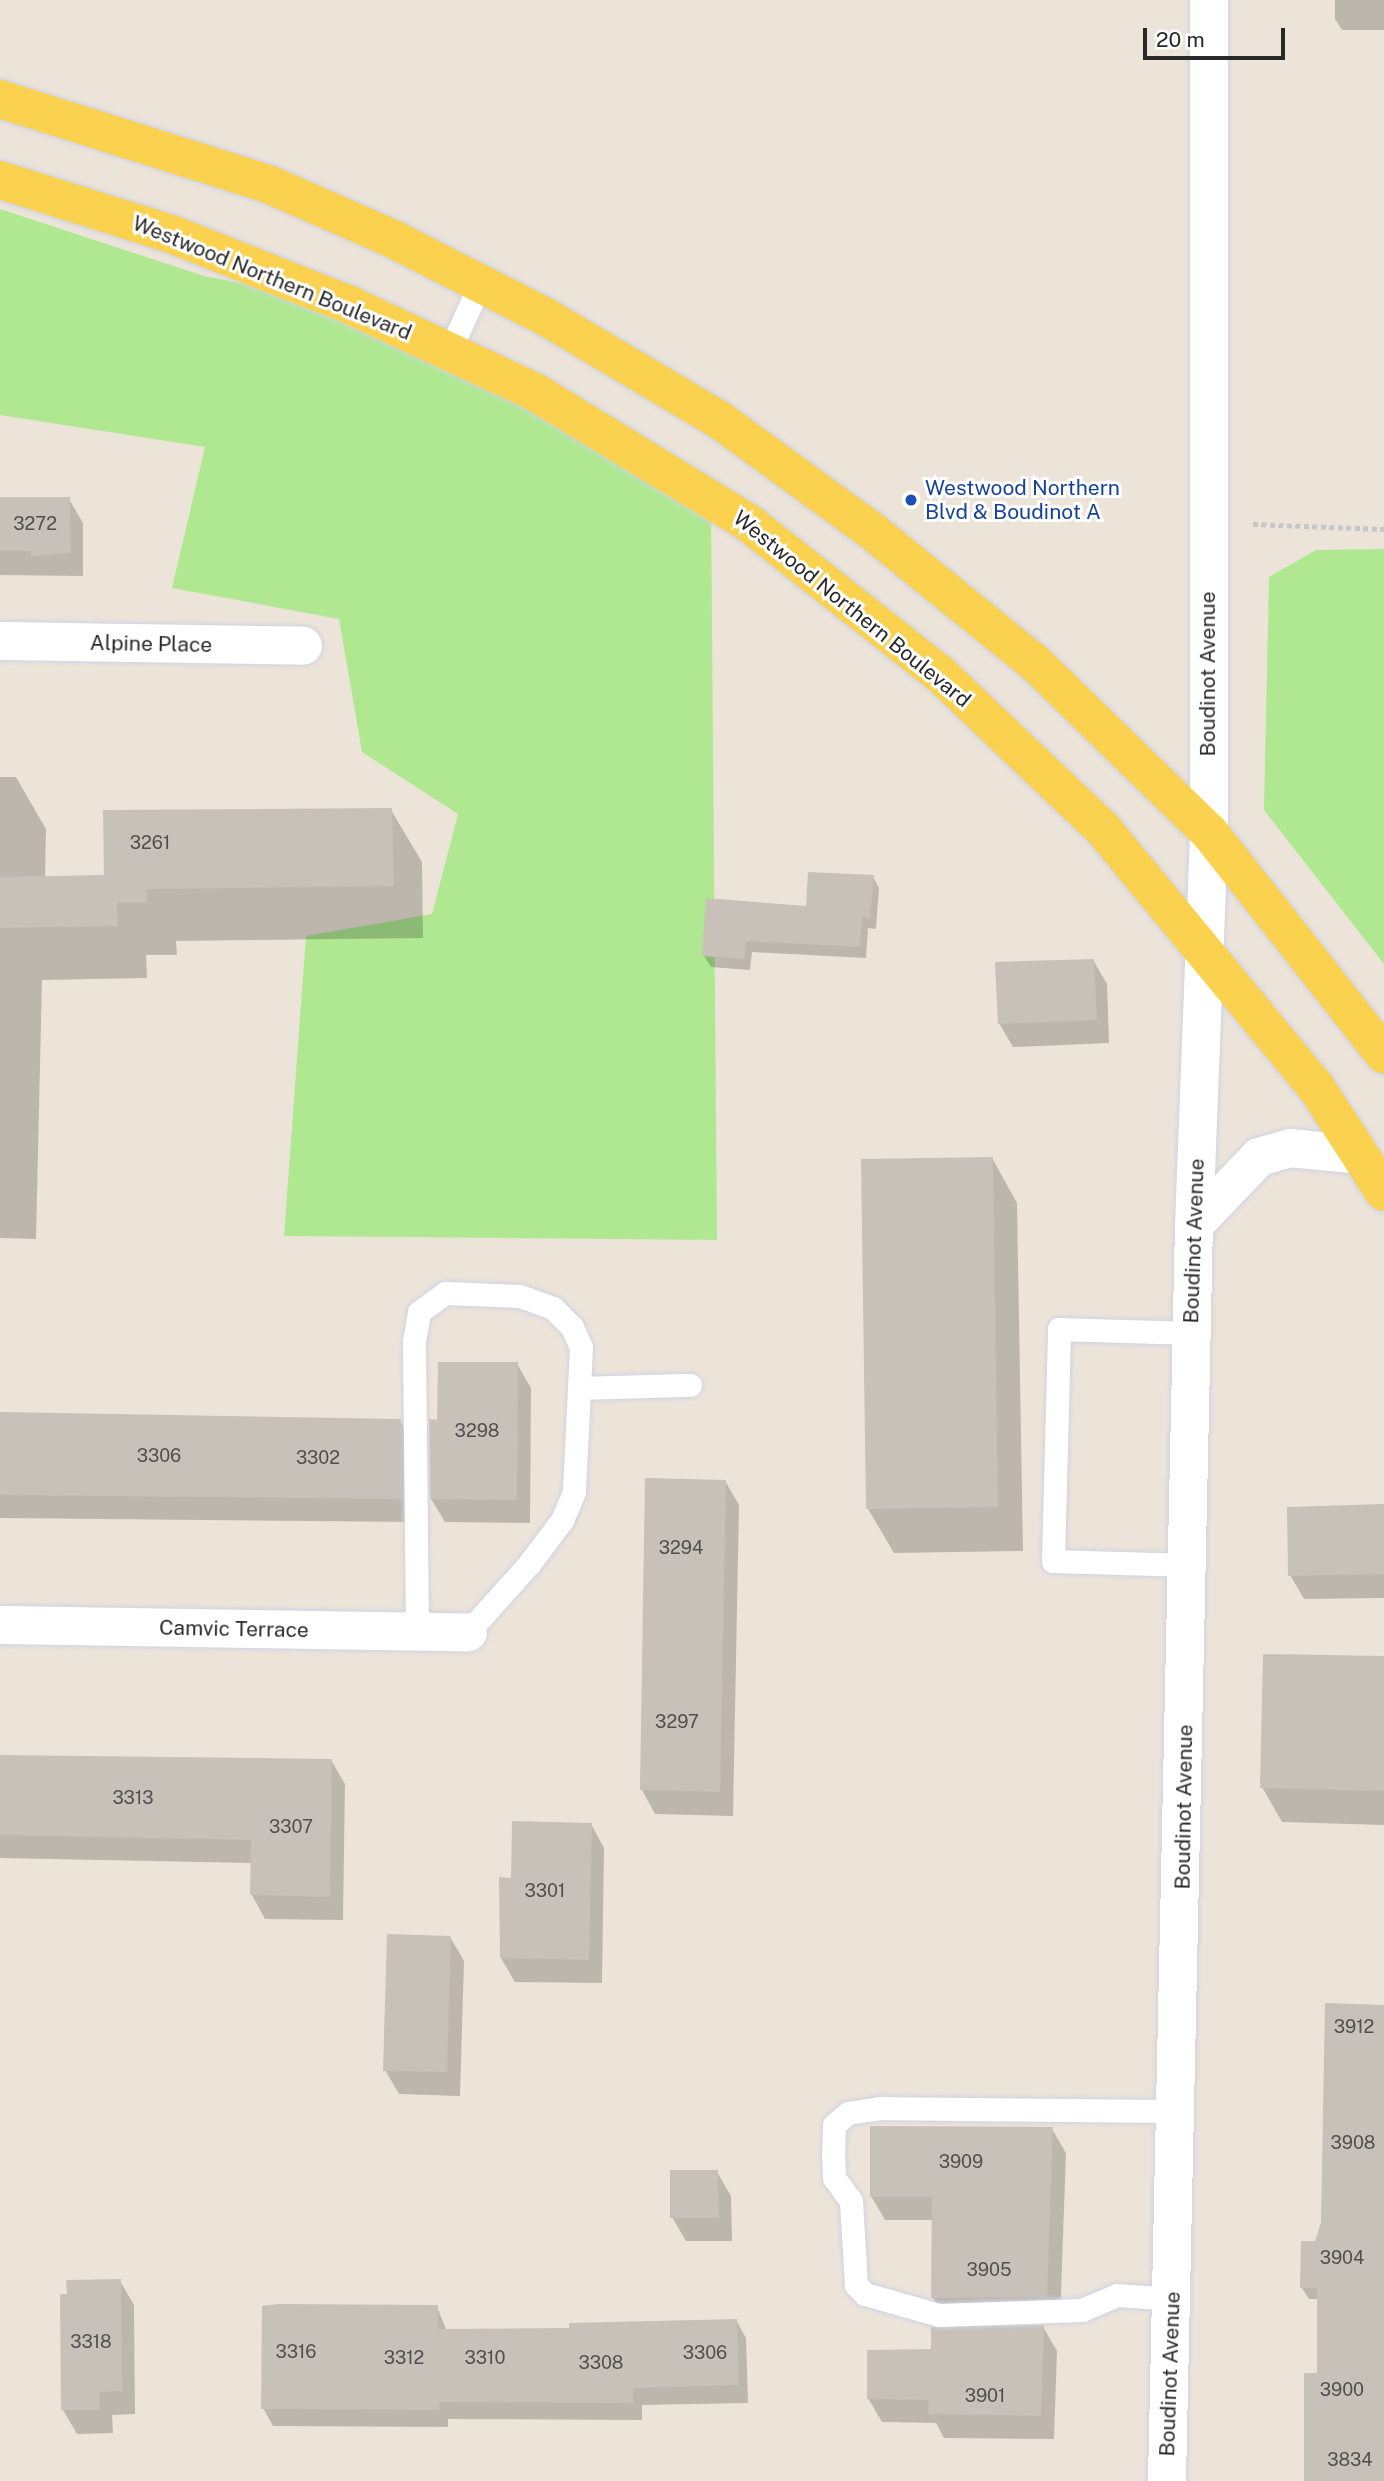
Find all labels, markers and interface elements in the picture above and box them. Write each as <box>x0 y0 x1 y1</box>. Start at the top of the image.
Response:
scale bar <box>1146 14 1288 58</box>
text: 20 m <box>1156 27 1205 52</box>
street label: Westwood Northern Boulevard <box>129 210 415 346</box>
place label: Westwood Northern Blvd & Boudinot A <box>925 475 1120 525</box>
marker: Westwood Northern Blvd & Boudinot A <box>903 492 919 508</box>
street label: Westwood Northern Boulevard <box>728 505 976 713</box>
house number: 3272 <box>13 513 57 535</box>
street label: Boudinot Avenue <box>1195 591 1221 757</box>
street label: Alpine Place <box>89 630 213 658</box>
house number: 3261 <box>130 832 170 854</box>
street label: Boudinot Avenue <box>1179 1158 1209 1324</box>
house number: 3298 <box>455 1420 499 1442</box>
house number: 3306 <box>137 1445 181 1467</box>
house number: 3302 <box>296 1447 340 1469</box>
house number: 3294 <box>659 1537 703 1559</box>
street label: Camvic Terrace <box>159 1615 309 1643</box>
house number: 3297 <box>655 1711 699 1733</box>
street label: Boudinot Avenue <box>1170 1724 1198 1890</box>
house number: 3313 <box>112 1787 154 1809</box>
house number: 3307 <box>269 1816 313 1838</box>
house number: 3301 <box>525 1880 565 1902</box>
house number: 3912 <box>1334 2016 1374 2038</box>
house number: 3908 <box>1331 2132 1375 2154</box>
house number: 3909 <box>939 2151 983 2173</box>
house number: 3904 <box>1320 2247 1364 2269</box>
house number: 3905 <box>967 2259 1011 2281</box>
street label: Boudinot Avenue <box>1155 2291 1185 2457</box>
house number: 3318 <box>70 2331 112 2353</box>
house number: 3316 <box>275 2341 317 2363</box>
house number: 3306 <box>683 2342 727 2364</box>
house number: 3312 <box>384 2347 424 2369</box>
house number: 3310 <box>465 2347 505 2369</box>
house number: 3308 <box>579 2352 623 2374</box>
house number: 3900 <box>1320 2379 1364 2401</box>
house number: 3901 <box>965 2385 1005 2407</box>
house number: 3834 <box>1327 2449 1373 2471</box>

